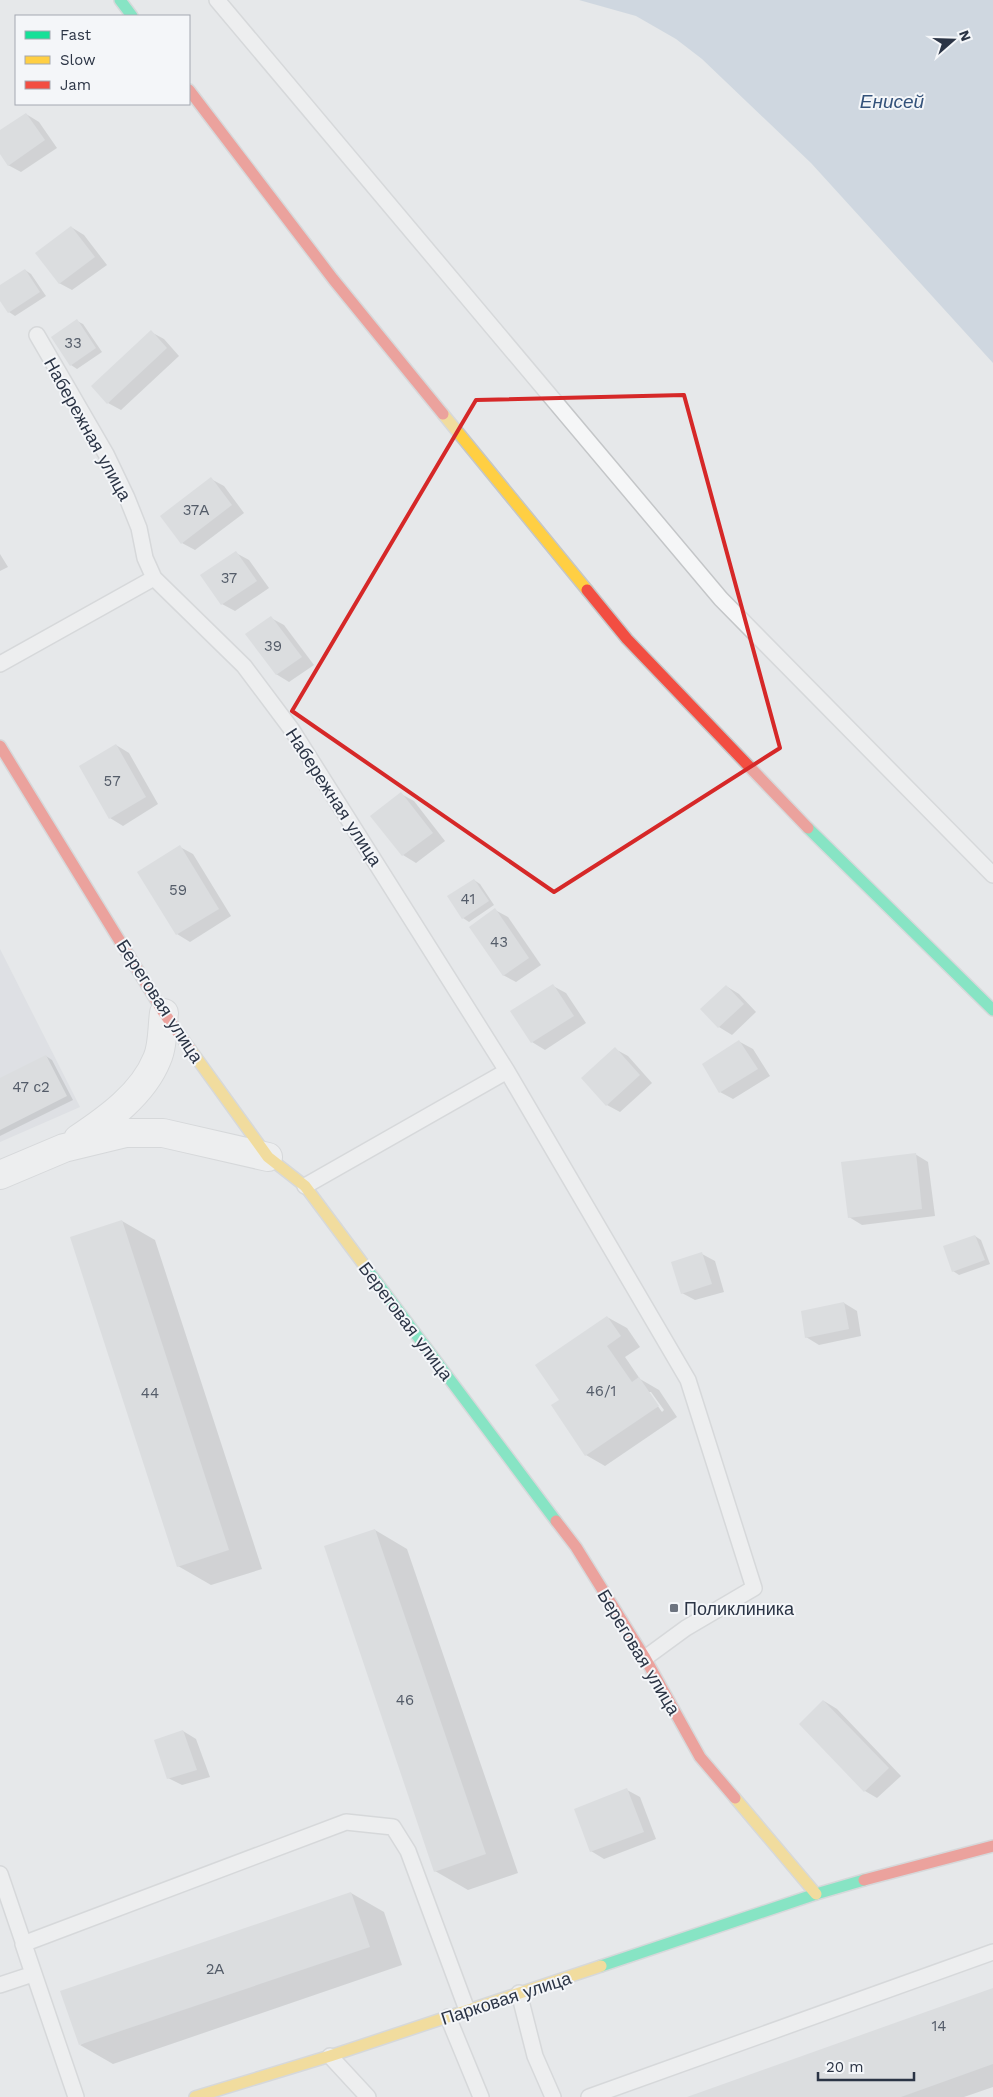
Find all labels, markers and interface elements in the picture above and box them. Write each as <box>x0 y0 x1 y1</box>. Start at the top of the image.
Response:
legend <box>15 15 190 105</box>
north arrow <box>928 15 978 65</box>
text: Fast <box>60 26 92 44</box>
text: N <box>956 28 975 43</box>
text: Slow <box>60 51 96 69</box>
text: Jam <box>60 76 91 94</box>
water label: Енисей <box>860 90 925 113</box>
house number: 33 <box>64 334 82 352</box>
street label: Набережная улица <box>40 354 137 505</box>
house number: 37А <box>183 501 209 519</box>
house number: 37 <box>221 569 237 587</box>
house number: 39 <box>264 637 282 655</box>
street label: Набережная улица <box>282 724 387 871</box>
house number: 57 <box>103 772 121 790</box>
house number: 59 <box>169 881 187 899</box>
house number: 41 <box>461 890 475 908</box>
house number: 43 <box>490 933 508 951</box>
street label: Береговая улица <box>112 935 208 1067</box>
house number: 47 с2 <box>12 1078 50 1096</box>
street label: Береговая улица <box>355 1258 458 1385</box>
house number: 46/1 <box>586 1382 616 1400</box>
house number: 44 <box>141 1384 159 1402</box>
street label: Береговая улица <box>593 1585 685 1719</box>
place label: Поликлиника <box>684 1598 795 1619</box>
marker: Поликлиника <box>668 1602 680 1614</box>
house number: 46 <box>396 1691 414 1709</box>
house number: 2А <box>206 1960 224 1978</box>
street label: Парковая улица <box>438 1967 575 2029</box>
house number: 14 <box>931 2017 947 2035</box>
scale bar <box>818 2050 914 2082</box>
text: 20 m <box>826 2058 864 2076</box>

